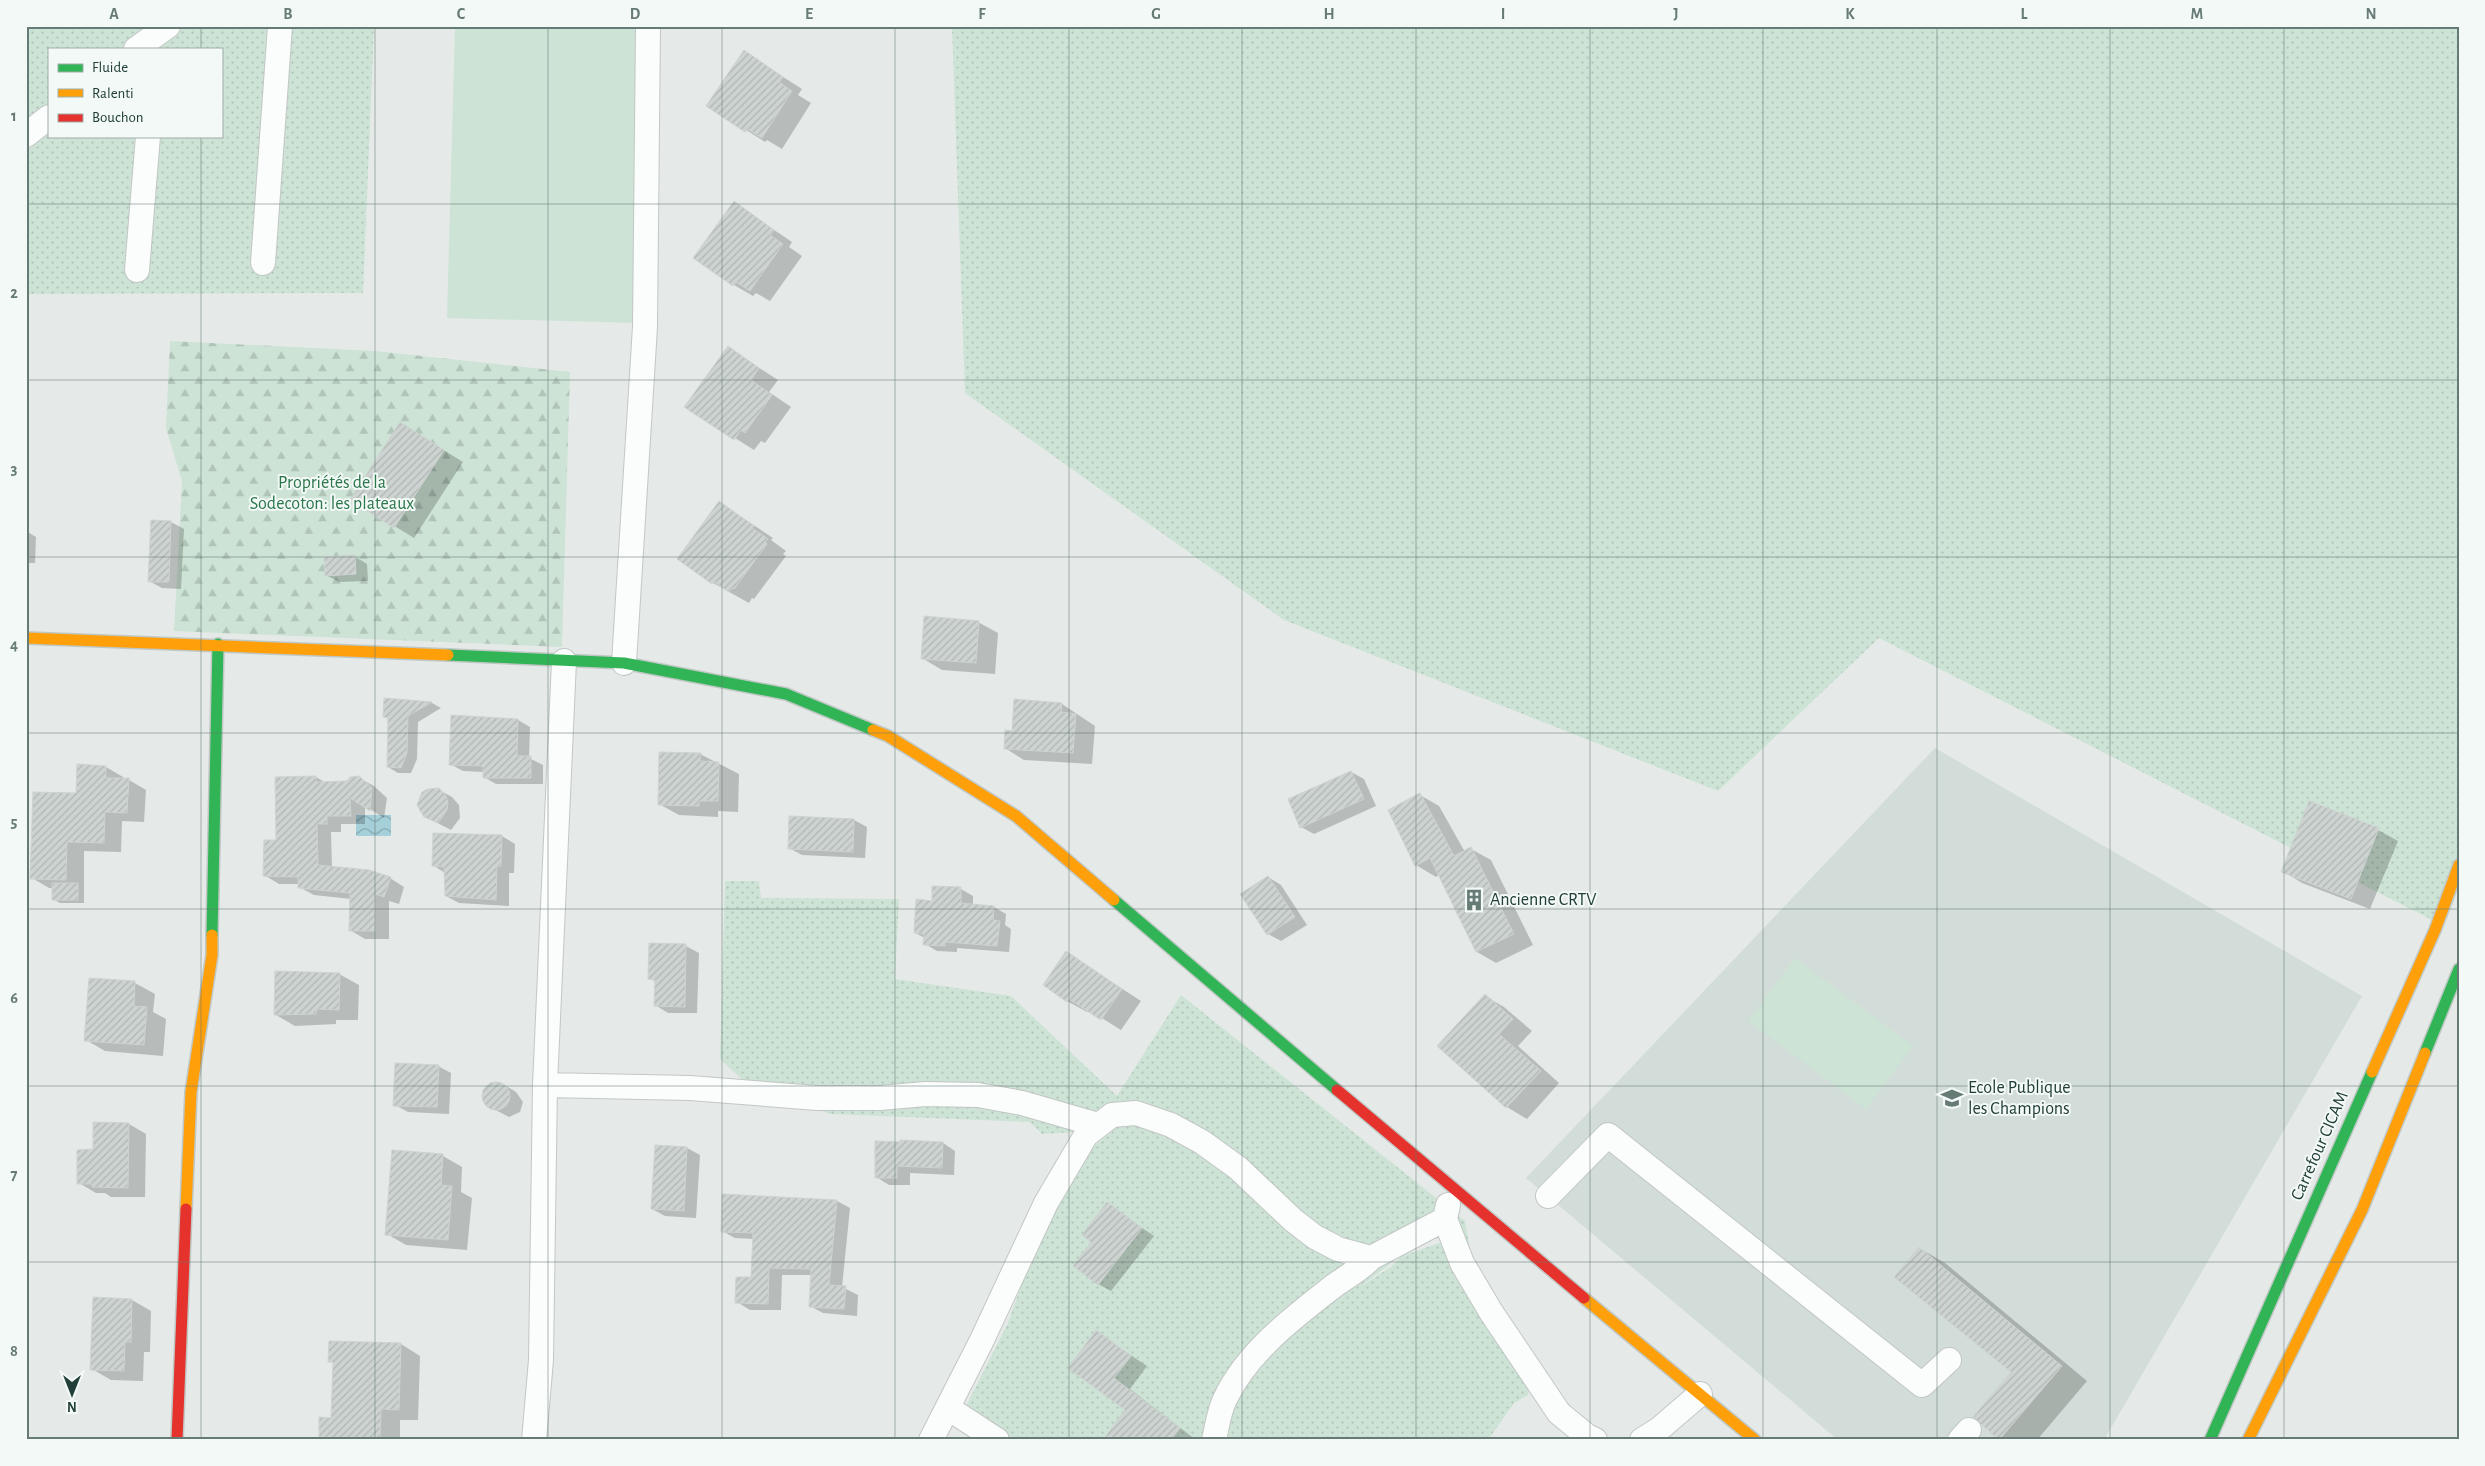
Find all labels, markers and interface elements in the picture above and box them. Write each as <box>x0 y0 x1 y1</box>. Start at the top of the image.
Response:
text: A <box>109 6 119 22</box>
text: B <box>283 6 293 22</box>
text: C <box>457 6 466 22</box>
text: D <box>630 6 641 22</box>
text: E <box>805 6 813 22</box>
text: F <box>978 6 986 22</box>
text: G <box>1151 6 1161 22</box>
text: H <box>1323 6 1335 22</box>
text: I <box>1501 6 1505 22</box>
text: J <box>1673 6 1679 22</box>
text: K <box>1845 6 1855 22</box>
text: L <box>2021 6 2028 22</box>
text: M <box>2191 6 2203 22</box>
text: N <box>2365 6 2377 22</box>
legend <box>48 48 222 138</box>
text: Fluide <box>92 60 128 75</box>
text: Ralenti <box>92 86 134 101</box>
text: 1 <box>11 108 17 124</box>
text: Bouchon <box>92 110 143 125</box>
text: 2 <box>10 285 18 301</box>
text: 3 <box>11 461 18 477</box>
park label: Propriétés de la Sodecoton: les plateaux <box>250 474 414 513</box>
text: 4 <box>10 637 18 653</box>
text: 5 <box>11 814 18 830</box>
building icon: Ancienne CRTV <box>1461 887 1487 913</box>
place label: Ancienne CRTV <box>1490 891 1597 909</box>
text: 6 <box>10 990 18 1006</box>
place label: Ecole Publique les Champions <box>1968 1079 2071 1118</box>
school or university icon: Ecole Publique les Champions <box>1939 1085 1965 1111</box>
street label: Carrefour CICAM <box>2288 1089 2352 1203</box>
text: 7 <box>11 1167 18 1183</box>
text: 8 <box>10 1343 18 1359</box>
north arrow <box>48 1368 98 1418</box>
text: N <box>67 1399 77 1413</box>

